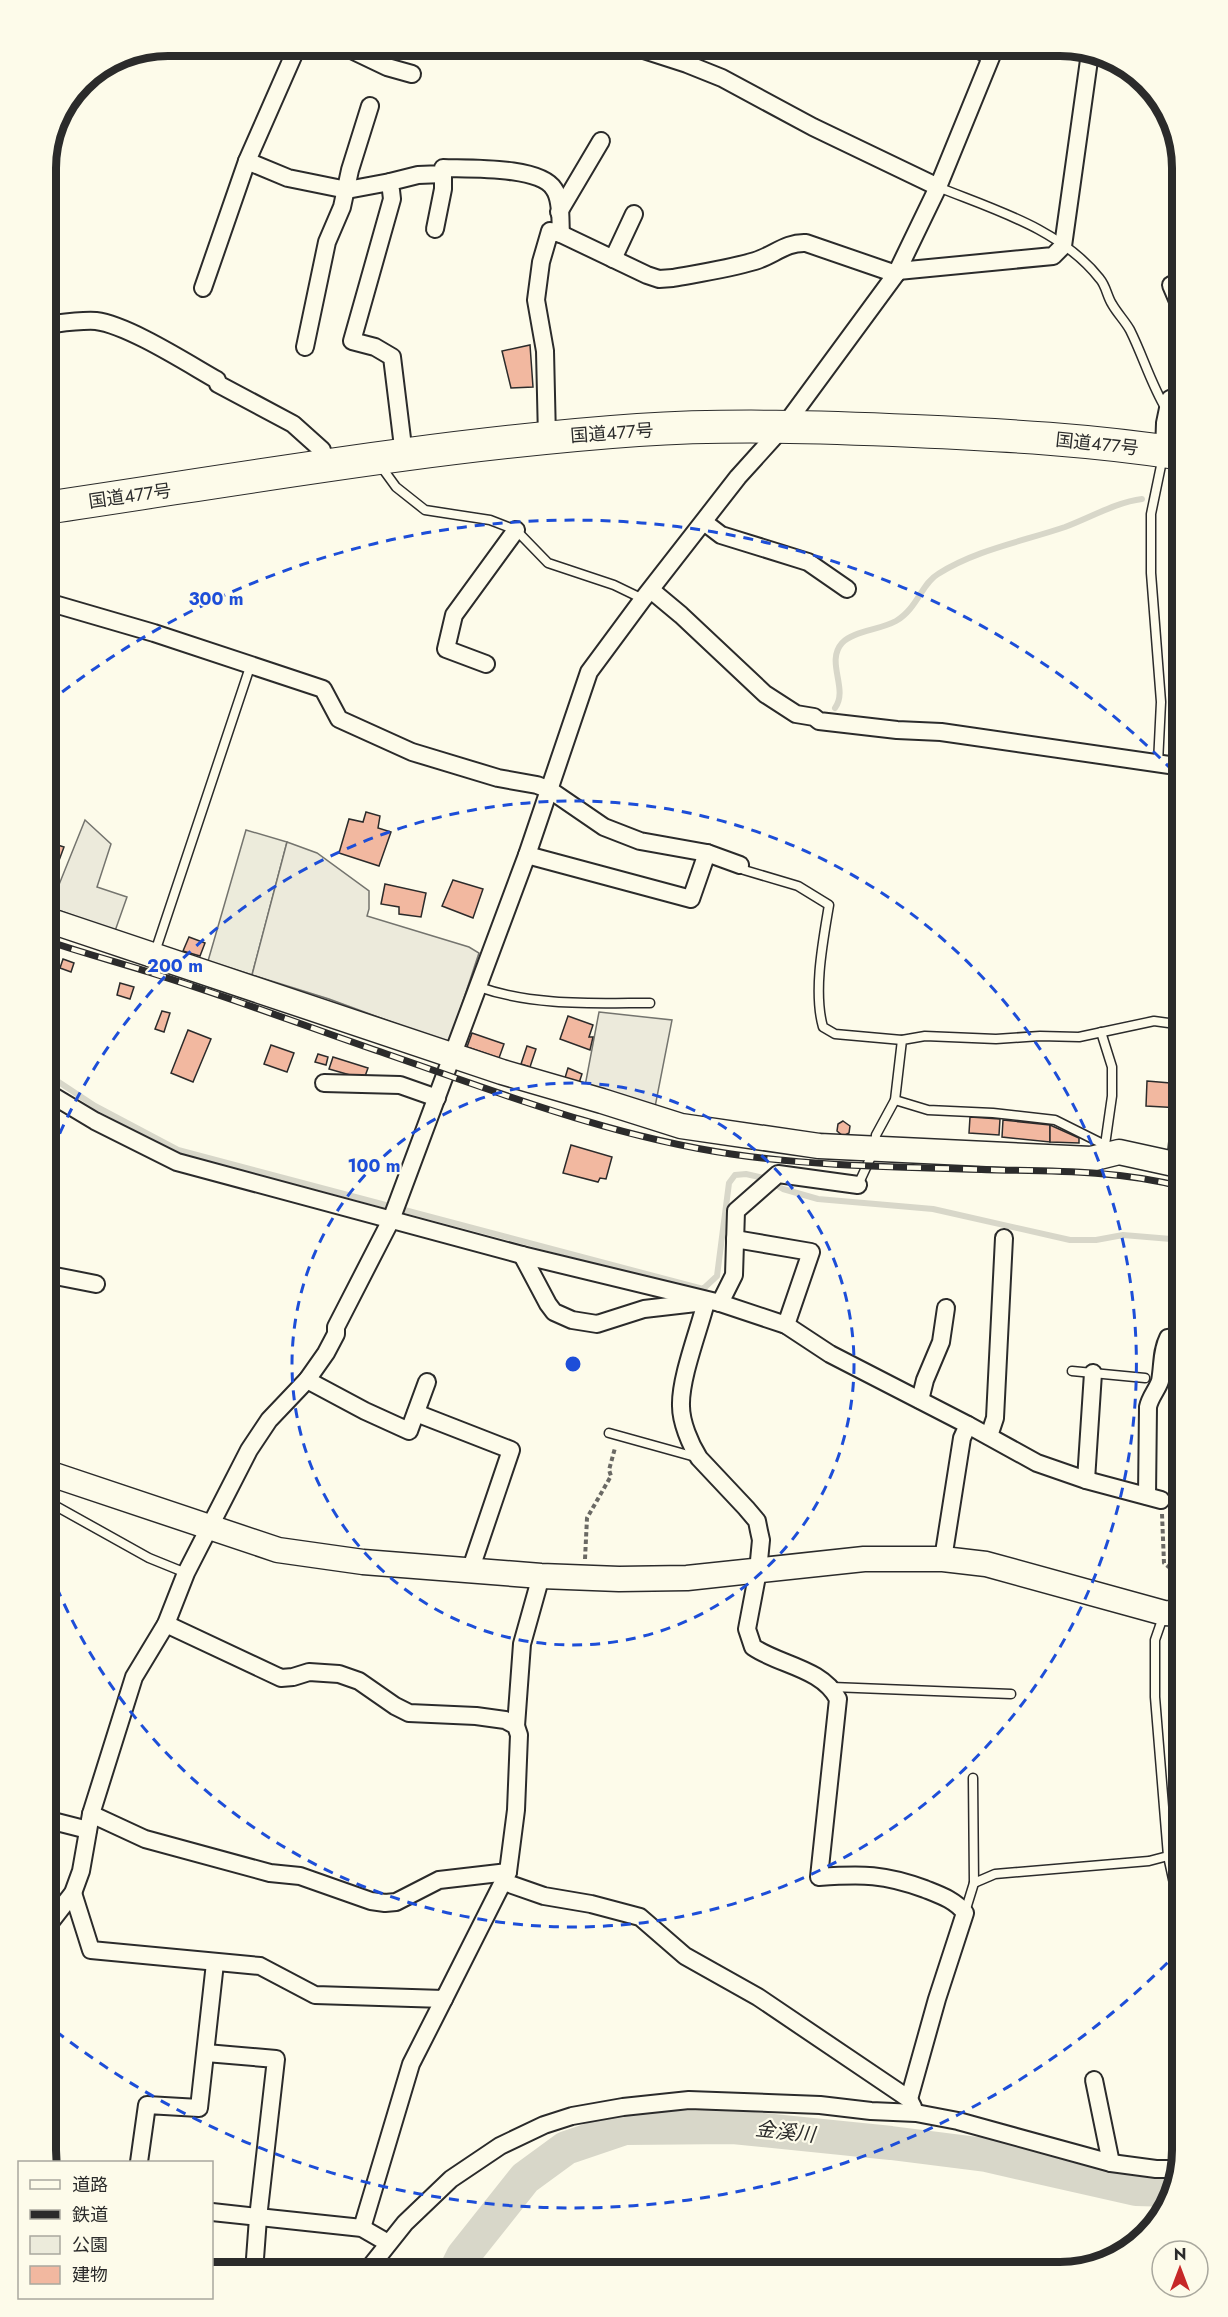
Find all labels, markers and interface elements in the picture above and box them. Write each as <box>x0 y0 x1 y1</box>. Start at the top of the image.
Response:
street label: 国道477号 <box>569 417 655 449</box>
street label: 国道477号 <box>1054 427 1140 461</box>
street label: 国道477号 <box>87 477 173 515</box>
text: 300 m <box>188 586 244 612</box>
text: 200 m <box>147 953 203 979</box>
text: 100 m <box>347 1153 401 1179</box>
centre of rings <box>563 1354 583 1374</box>
water label: 金溪川 <box>754 2114 818 2150</box>
legend <box>18 2161 213 2299</box>
text: 道路 <box>72 2172 108 2198</box>
text: 鉄道 <box>72 2202 108 2228</box>
text: 公園 <box>72 2232 108 2258</box>
north arrow <box>1150 2239 1210 2299</box>
text: N <box>1174 2243 1186 2266</box>
text: 建物 <box>72 2262 108 2288</box>

